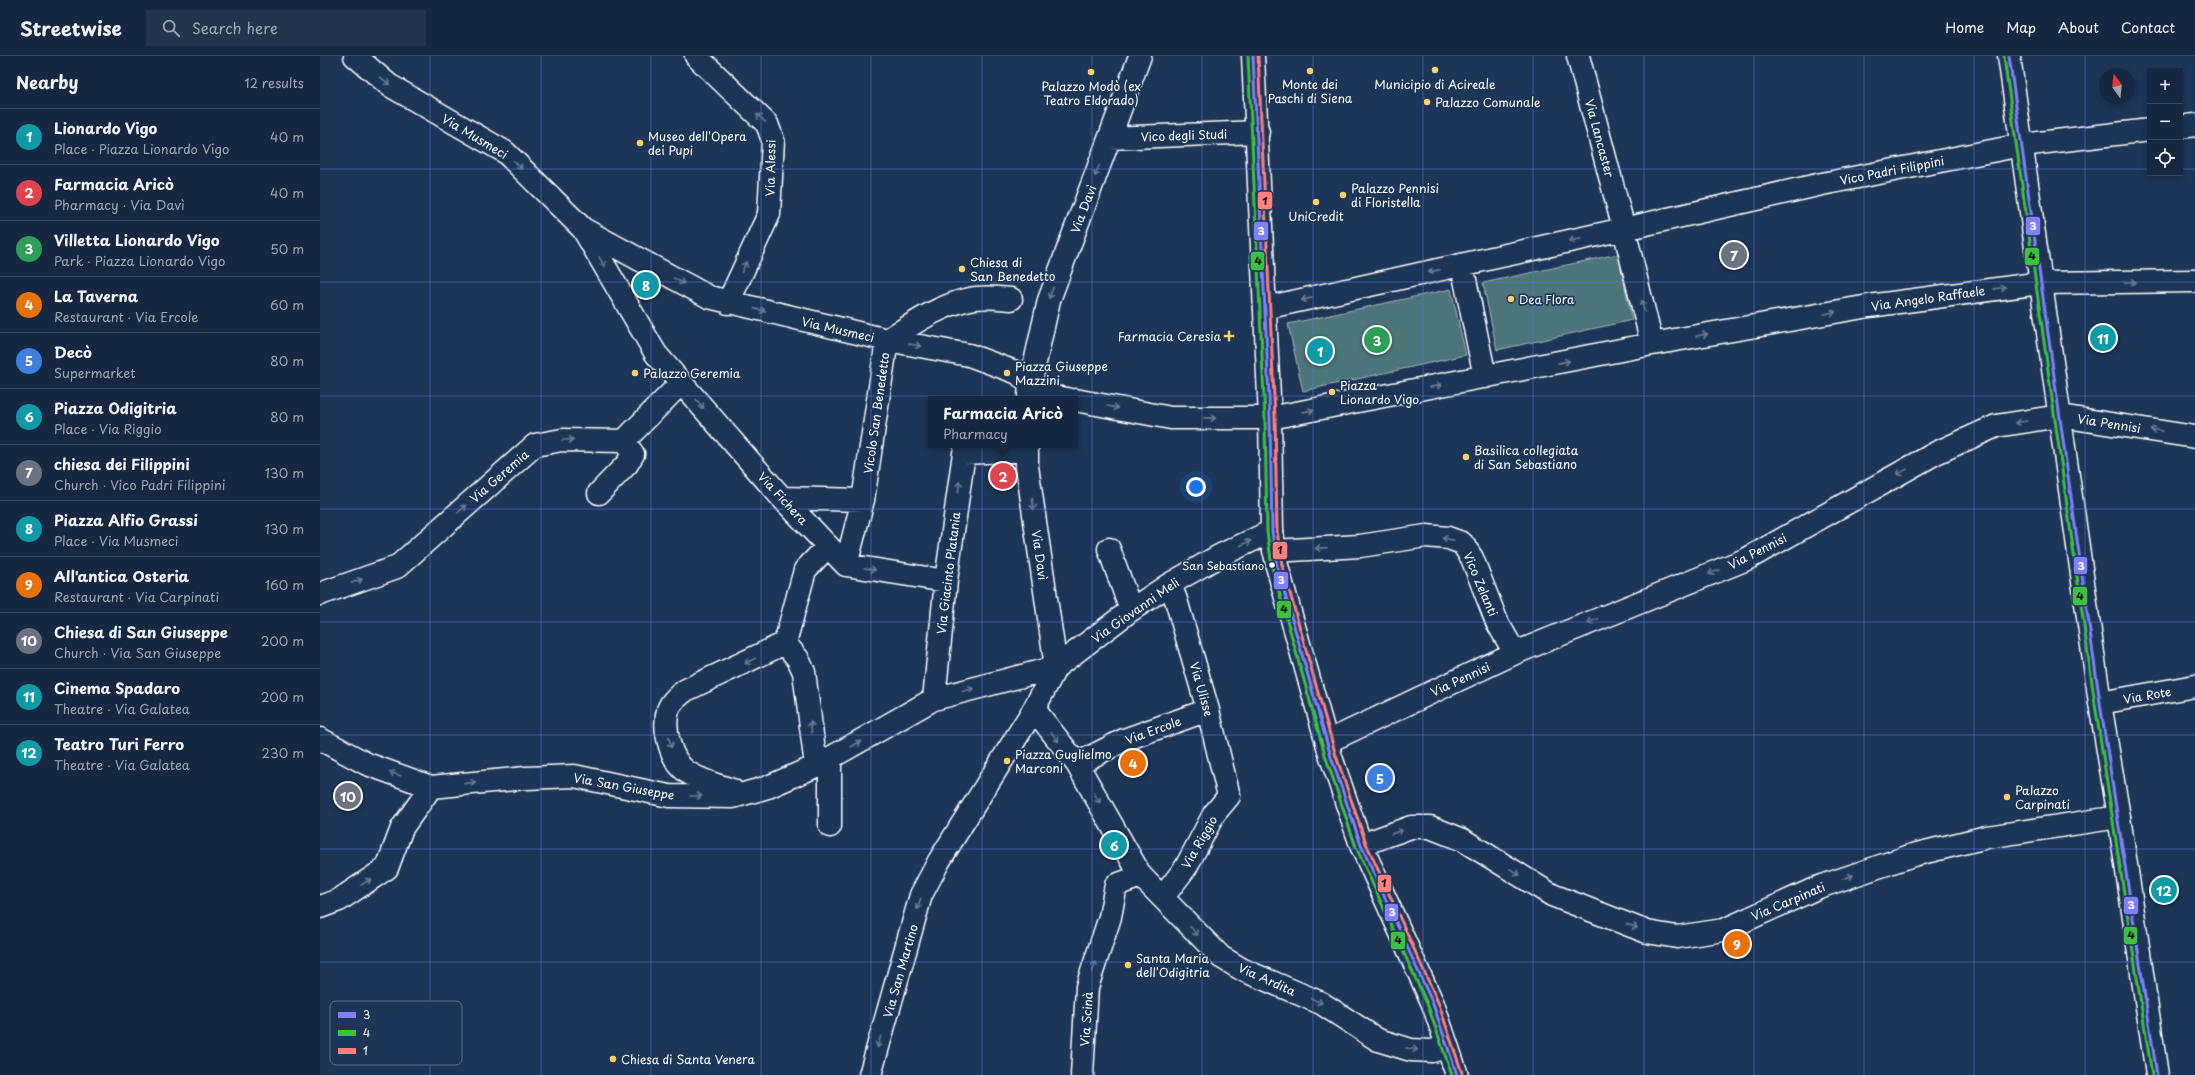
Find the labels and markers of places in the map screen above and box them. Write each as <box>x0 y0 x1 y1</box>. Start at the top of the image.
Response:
marker: Municipio di Acireale <box>1430 65 1440 75</box>
marker: Monte dei Paschi di Siena <box>1305 66 1315 76</box>
marker: Palazzo Modò (ex Teatro Eldorado) <box>1086 67 1096 77</box>
place label: Monte dei Paschi di Siena <box>1268 75 1353 107</box>
place label: Municipio di Acireale <box>1374 75 1496 93</box>
place label: Palazzo Modò (ex Teatro Eldorado) <box>1041 77 1141 109</box>
place label: Palazzo Comunale <box>1435 93 1541 111</box>
marker: Palazzo Comunale <box>1422 97 1432 107</box>
place label: Museo dell'Opera dei Pupi <box>648 127 747 159</box>
marker: Museo dell'Opera dei Pupi <box>635 138 645 148</box>
place label: Palazzo Pennisi di Floristella <box>1351 179 1439 211</box>
marker: Palazzo Pennisi di Floristella <box>1338 190 1348 200</box>
marker: UniCredit <box>1311 197 1321 207</box>
place label: UniCredit <box>1288 207 1344 225</box>
pin: 7 <box>1721 240 1747 270</box>
place label: Chiesa di San Benedetto <box>970 253 1056 285</box>
marker: Chiesa di San Benedetto <box>957 264 967 274</box>
pin: 8 <box>633 270 659 300</box>
place label: Dea Flora <box>1519 290 1575 308</box>
marker: Dea Flora <box>1506 294 1516 304</box>
pin: 11 <box>2090 323 2116 353</box>
pin: 3 <box>1364 325 1390 355</box>
place label: Farmacia Ceresia <box>1118 327 1222 345</box>
marker: Farmacia Ceresia <box>1224 331 1234 341</box>
pin: 1 <box>1307 336 1333 366</box>
place label: Piazza Giuseppe Mazzini <box>1015 357 1108 389</box>
place label: Palazzo Geremia <box>643 364 741 382</box>
marker: Palazzo Geremia <box>630 368 640 378</box>
marker: Piazza Giuseppe Mazzini <box>1002 368 1012 378</box>
place label: Piazza Lionardo Vigo <box>1340 376 1419 408</box>
marker: Piazza Lionardo Vigo <box>1327 387 1337 397</box>
place label: Basilica collegiata di San Sebastiano <box>1474 441 1579 473</box>
marker: Basilica collegiata di San Sebastiano <box>1461 452 1471 462</box>
pin: 2 <box>990 461 1016 491</box>
place label: San Sebastiano <box>1182 557 1264 574</box>
marker: San Sebastiano <box>1267 560 1277 570</box>
place label: Piazza Guglielmo Marconi <box>1015 745 1112 777</box>
pin: 4 <box>1120 748 1146 778</box>
marker: Piazza Guglielmo Marconi <box>1002 756 1012 766</box>
pin: 5 <box>1367 763 1393 793</box>
pin: 10 <box>335 781 361 811</box>
place label: Palazzo Carpinati <box>2015 781 2070 813</box>
marker: Palazzo Carpinati <box>2002 792 2012 802</box>
pin: 6 <box>1101 830 1127 860</box>
pin: 12 <box>2151 875 2177 905</box>
pin: 9 <box>1724 929 1750 959</box>
place label: Santa Maria dell'Odigitria <box>1136 949 1210 981</box>
marker: Santa Maria dell'Odigitria <box>1123 960 1133 970</box>
place label: Chiesa di Santa Venera <box>621 1050 755 1068</box>
marker: Chiesa di Santa Venera <box>608 1054 618 1064</box>

